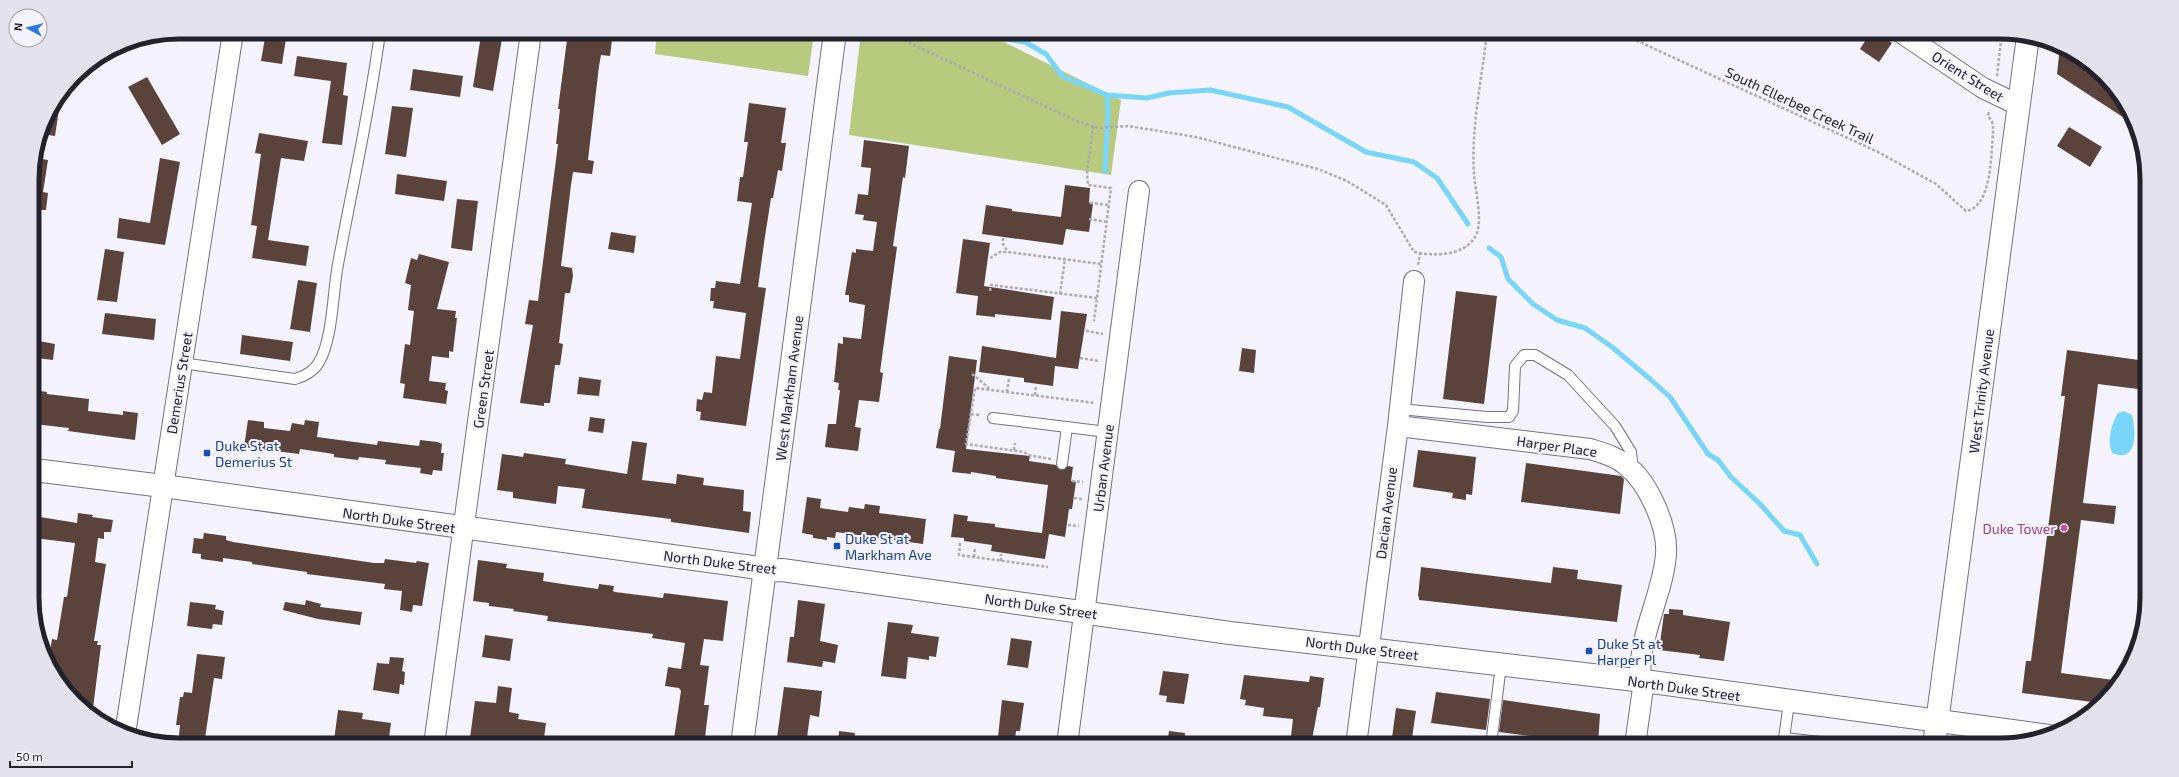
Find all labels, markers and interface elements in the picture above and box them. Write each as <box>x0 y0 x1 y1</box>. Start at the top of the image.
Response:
north arrow <box>8 8 48 48</box>
text: N <box>11 22 25 31</box>
street label: Orient Street <box>1929 47 2007 105</box>
street label: South Ellerbee Creek Trail <box>1723 63 1878 147</box>
street label: West Markham Avenue <box>772 314 806 462</box>
street label: West Trinity Avenue <box>1965 328 1997 454</box>
street label: Demerius Street <box>163 331 195 435</box>
street label: Green Street <box>469 348 497 430</box>
street label: Urban Avenue <box>1089 423 1117 513</box>
street label: Harper Place <box>1516 432 1598 460</box>
place label: Duke St at Demerius St <box>215 437 292 470</box>
marker: Duke St at Demerius St <box>202 448 212 458</box>
street label: Dacian Avenue <box>1372 466 1400 560</box>
street label: North Duke Street <box>341 504 457 536</box>
place label: Duke Tower <box>1982 520 2056 537</box>
marker: Duke Tower <box>2059 523 2069 533</box>
place label: Duke St at Markham Ave <box>845 530 932 563</box>
marker: Duke St at Markham Ave <box>832 541 842 551</box>
street label: North Duke Street <box>663 547 777 577</box>
street label: North Duke Street <box>983 590 1099 622</box>
street label: North Duke Street <box>1305 633 1419 663</box>
place label: Duke St at Harper Pl <box>1597 635 1661 668</box>
marker: Duke St at Harper Pl <box>1584 646 1594 656</box>
street label: North Duke Street <box>1626 672 1742 704</box>
scale bar <box>10 743 132 769</box>
text: 50 m <box>16 749 43 763</box>

